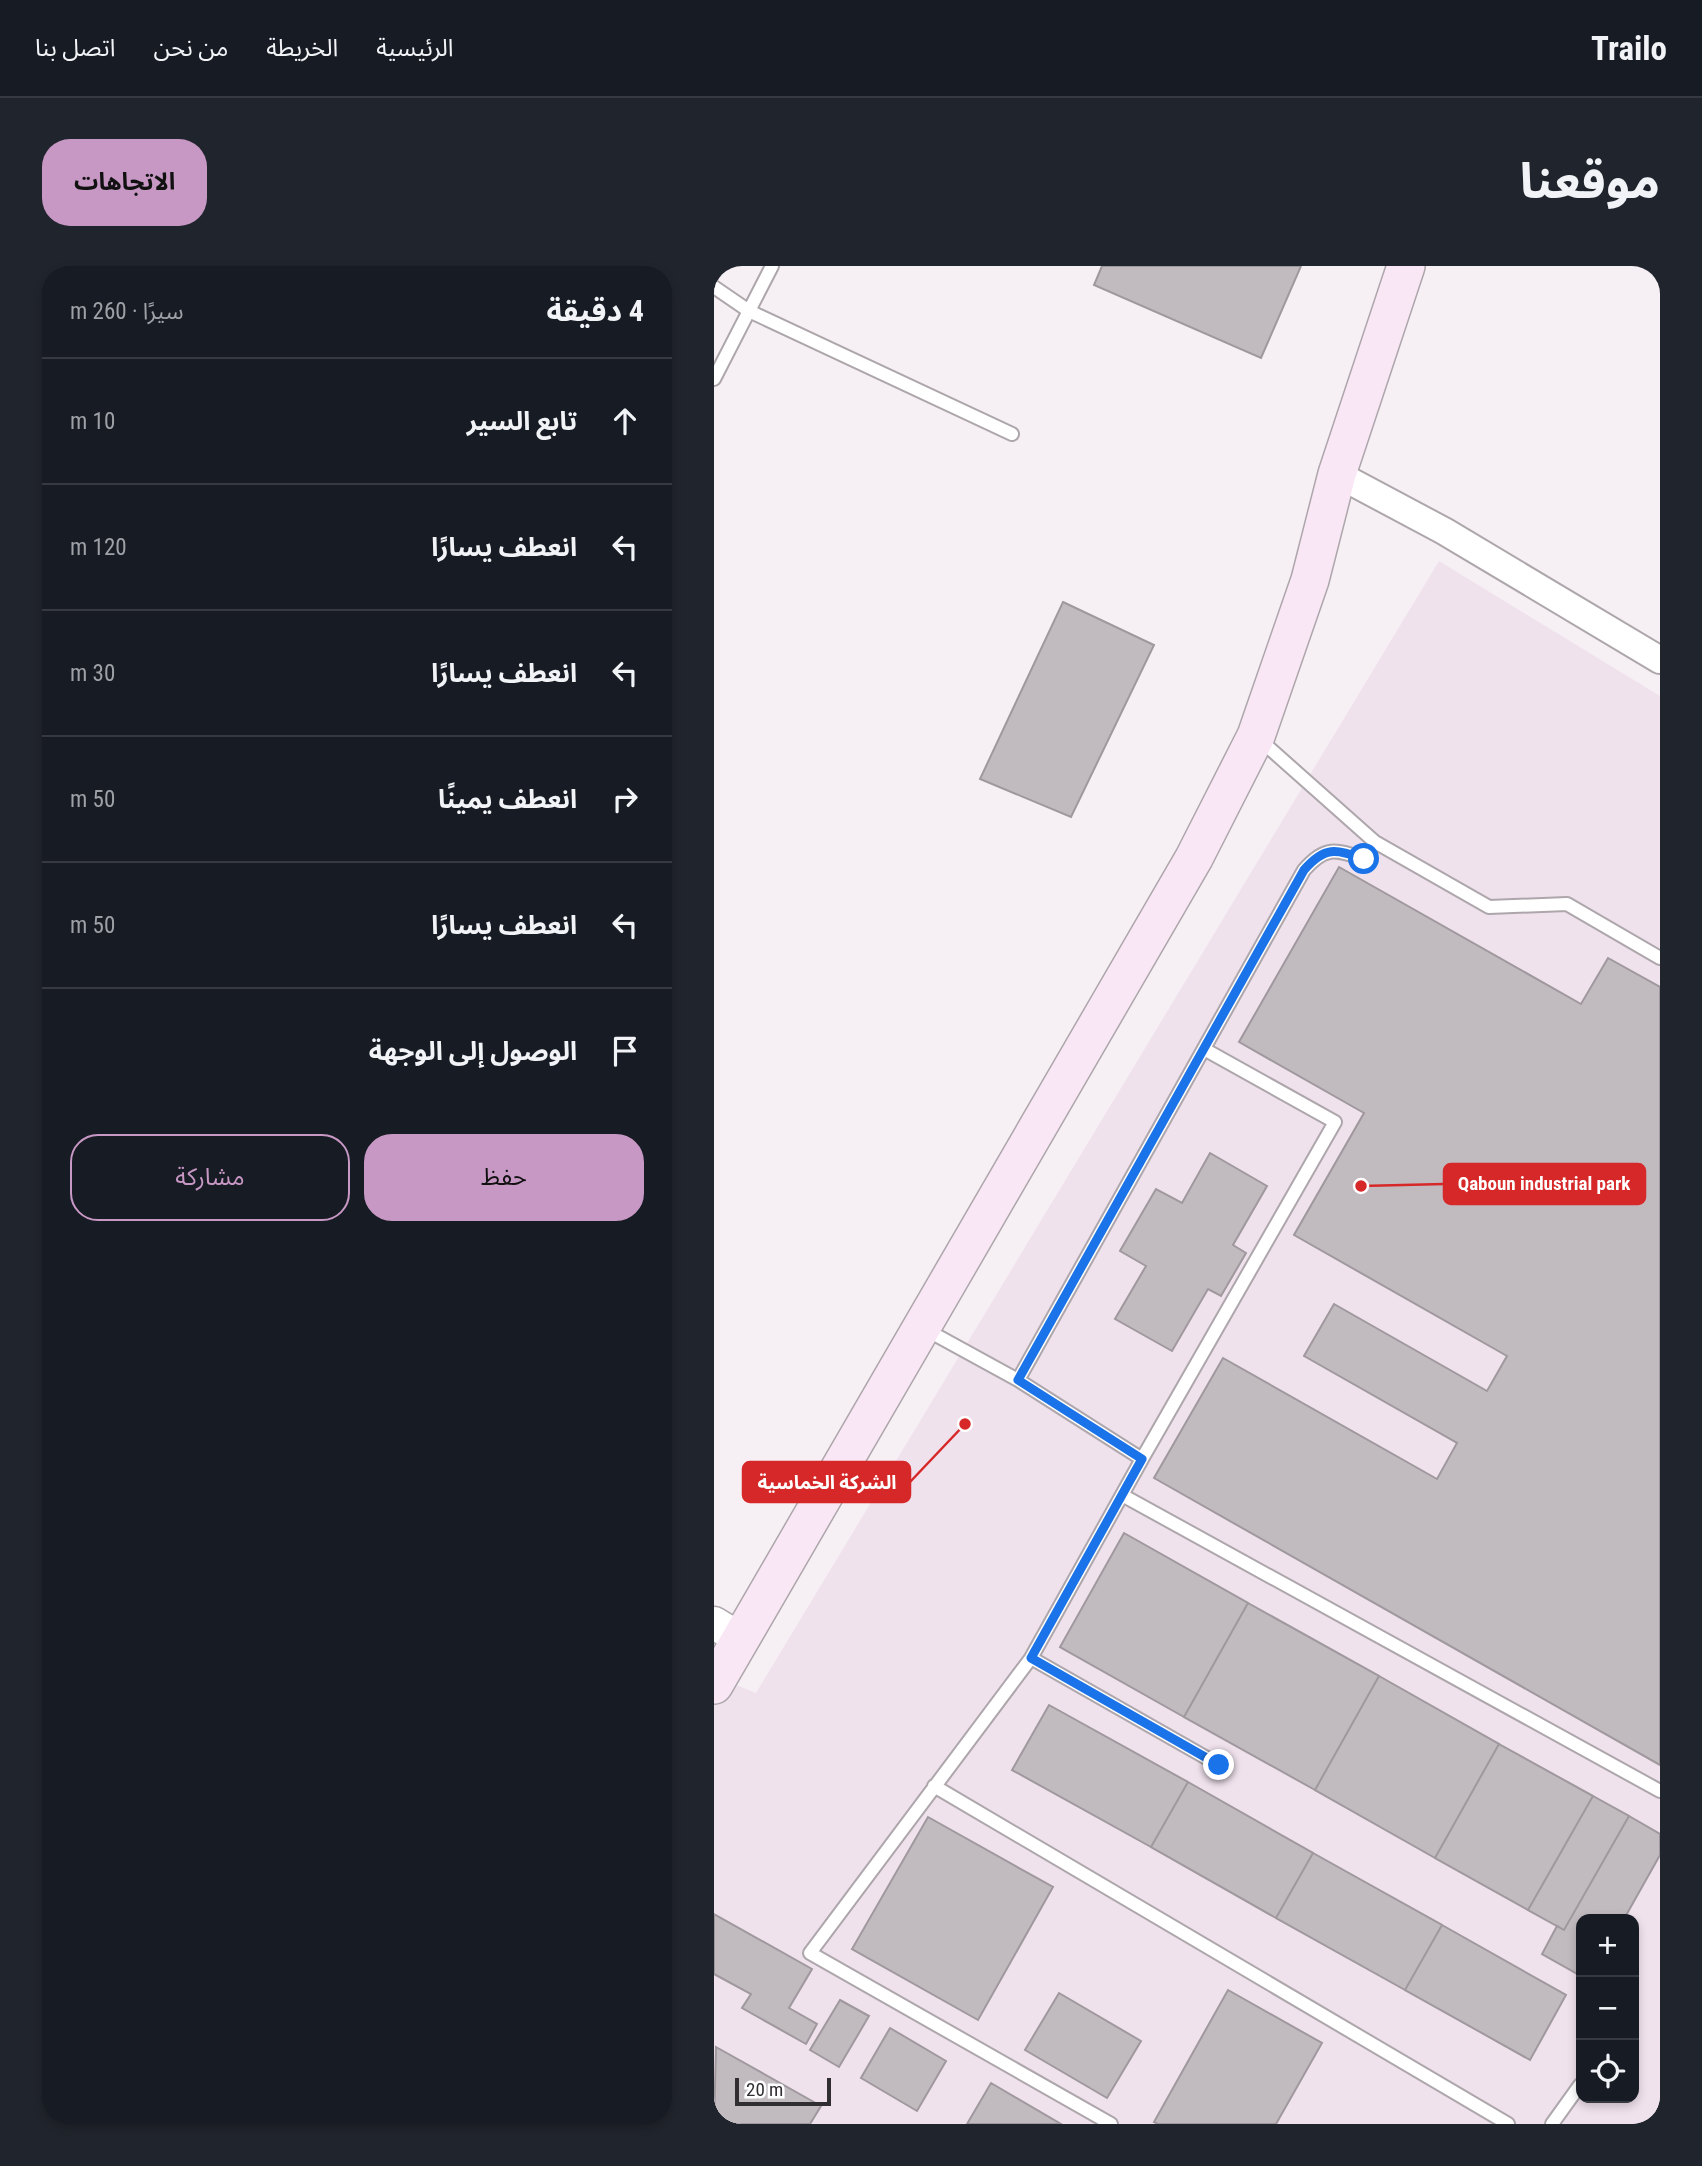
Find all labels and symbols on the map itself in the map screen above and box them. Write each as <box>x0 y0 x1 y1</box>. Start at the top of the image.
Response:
route start <box>1348 843 1379 874</box>
callout: Qaboun industrial park <box>1444 1164 1645 1204</box>
text: Qaboun industrial park <box>1458 1172 1631 1195</box>
callout: الشركة الخماسية <box>743 1462 910 1502</box>
text: الشركة الخماسية <box>757 1471 897 1494</box>
route end <box>1203 1749 1234 1780</box>
scale bar <box>735 2075 831 2107</box>

